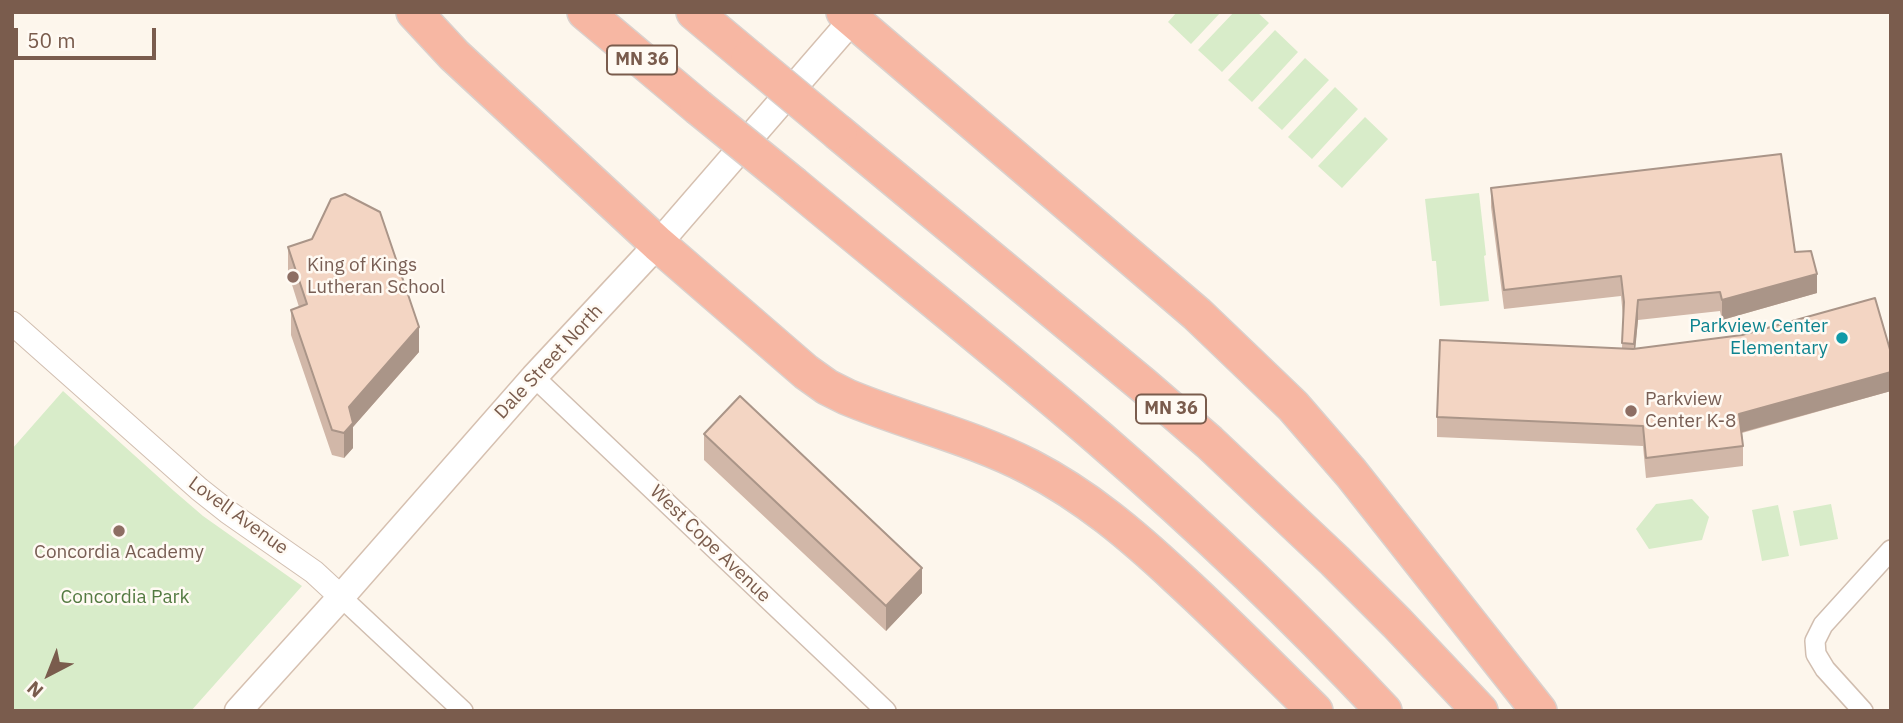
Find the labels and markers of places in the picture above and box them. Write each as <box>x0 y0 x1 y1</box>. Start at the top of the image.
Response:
place label: King of Kings Lutheran School <box>307 255 445 299</box>
marker: King of Kings Lutheran School <box>285 269 301 285</box>
place label: Parkview Center Elementary <box>1689 316 1828 360</box>
marker: Parkview Center Elementary <box>1834 330 1850 346</box>
place label: Parkview Center K-8 <box>1645 389 1736 433</box>
marker: Parkview Center K-8 <box>1623 403 1639 419</box>
marker: Concordia Academy <box>111 523 127 539</box>
place label: Concordia Academy <box>34 542 204 564</box>

